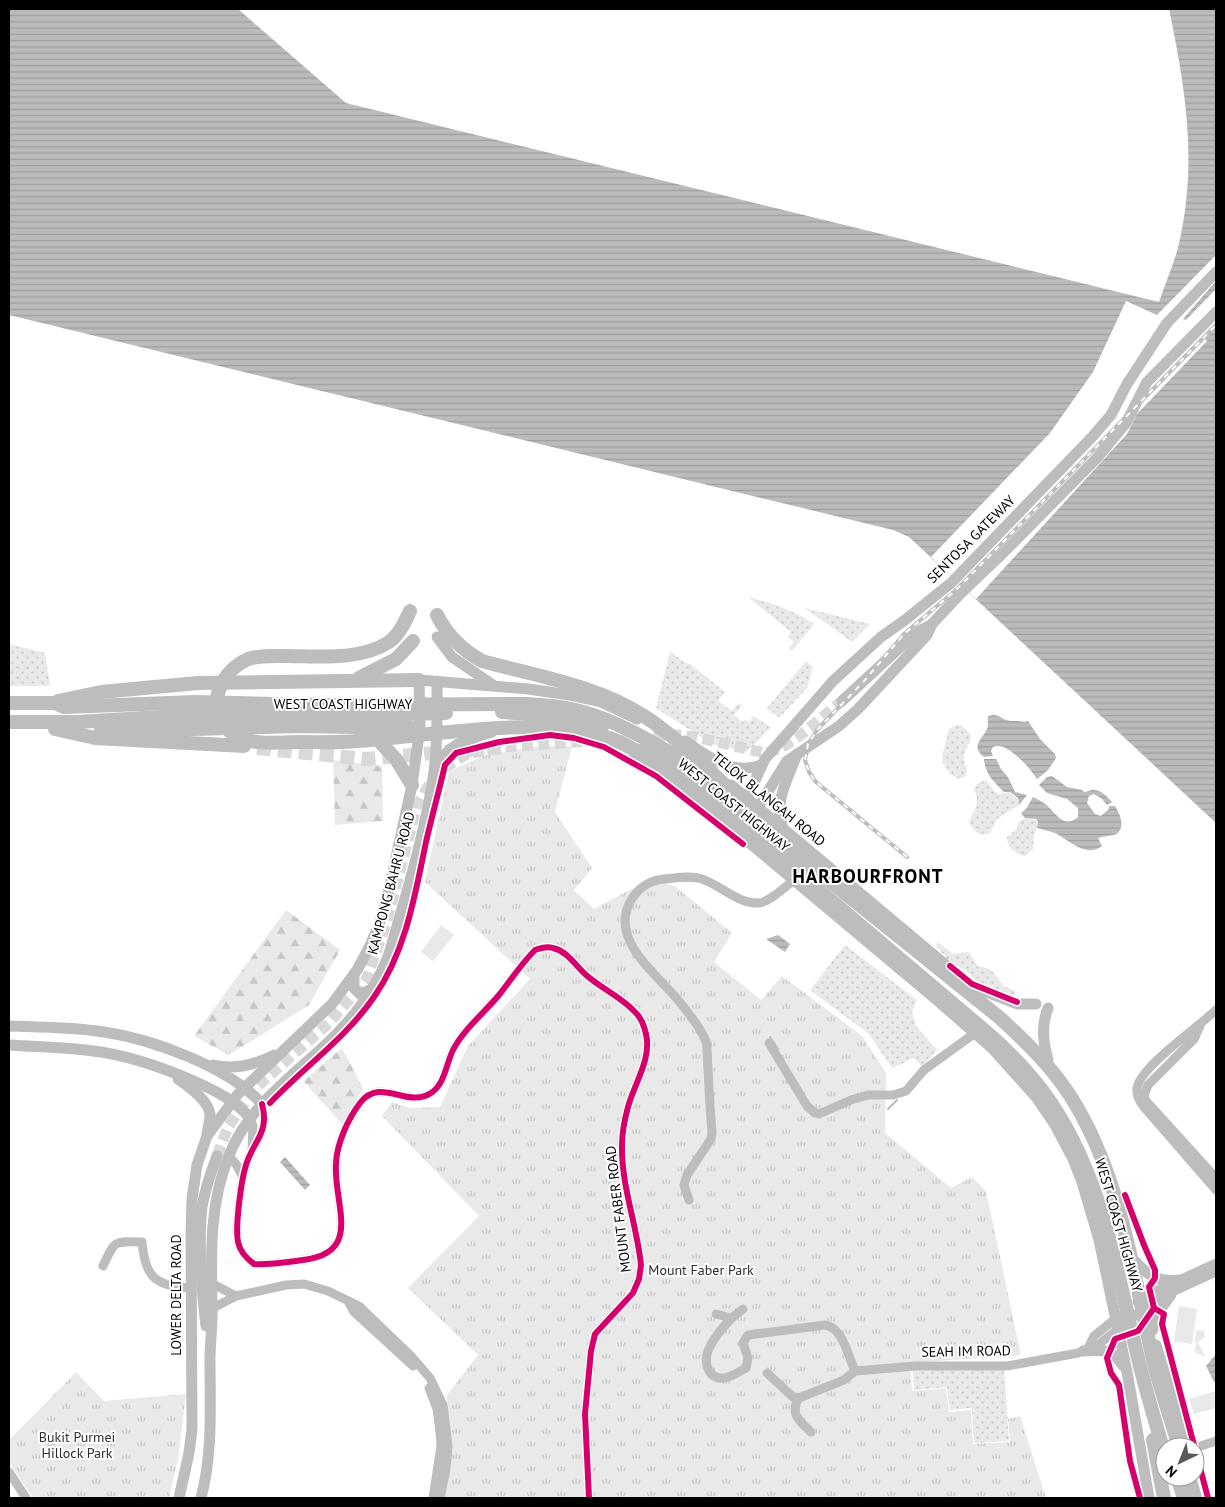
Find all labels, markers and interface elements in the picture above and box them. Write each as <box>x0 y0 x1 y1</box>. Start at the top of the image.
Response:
street label: SENTOSA GATEWAY <box>923 491 1019 587</box>
street label: WEST COAST HIGHWAY <box>274 695 412 713</box>
street label: TELOK BLANGAH ROAD <box>709 748 829 850</box>
street label: WEST COAST HIGHWAY <box>674 754 794 856</box>
street label: KAMPONG BAHRU ROAD <box>363 809 419 957</box>
district label: HARBOURFRONT <box>792 864 944 888</box>
street label: MOUNT FABER ROAD <box>601 1145 635 1273</box>
street label: WEST COAST HIGHWAY <box>1091 1156 1147 1294</box>
street label: LOWER DELTA ROAD <box>167 1234 185 1356</box>
park label: Mount Faber Park <box>648 1261 754 1279</box>
street label: SEAH IM ROAD <box>921 1341 1011 1361</box>
park label: Bukit Purmei Hillock Park <box>39 1428 115 1462</box>
north arrow <box>1155 1437 1205 1487</box>
text: N <box>1162 1462 1181 1481</box>

